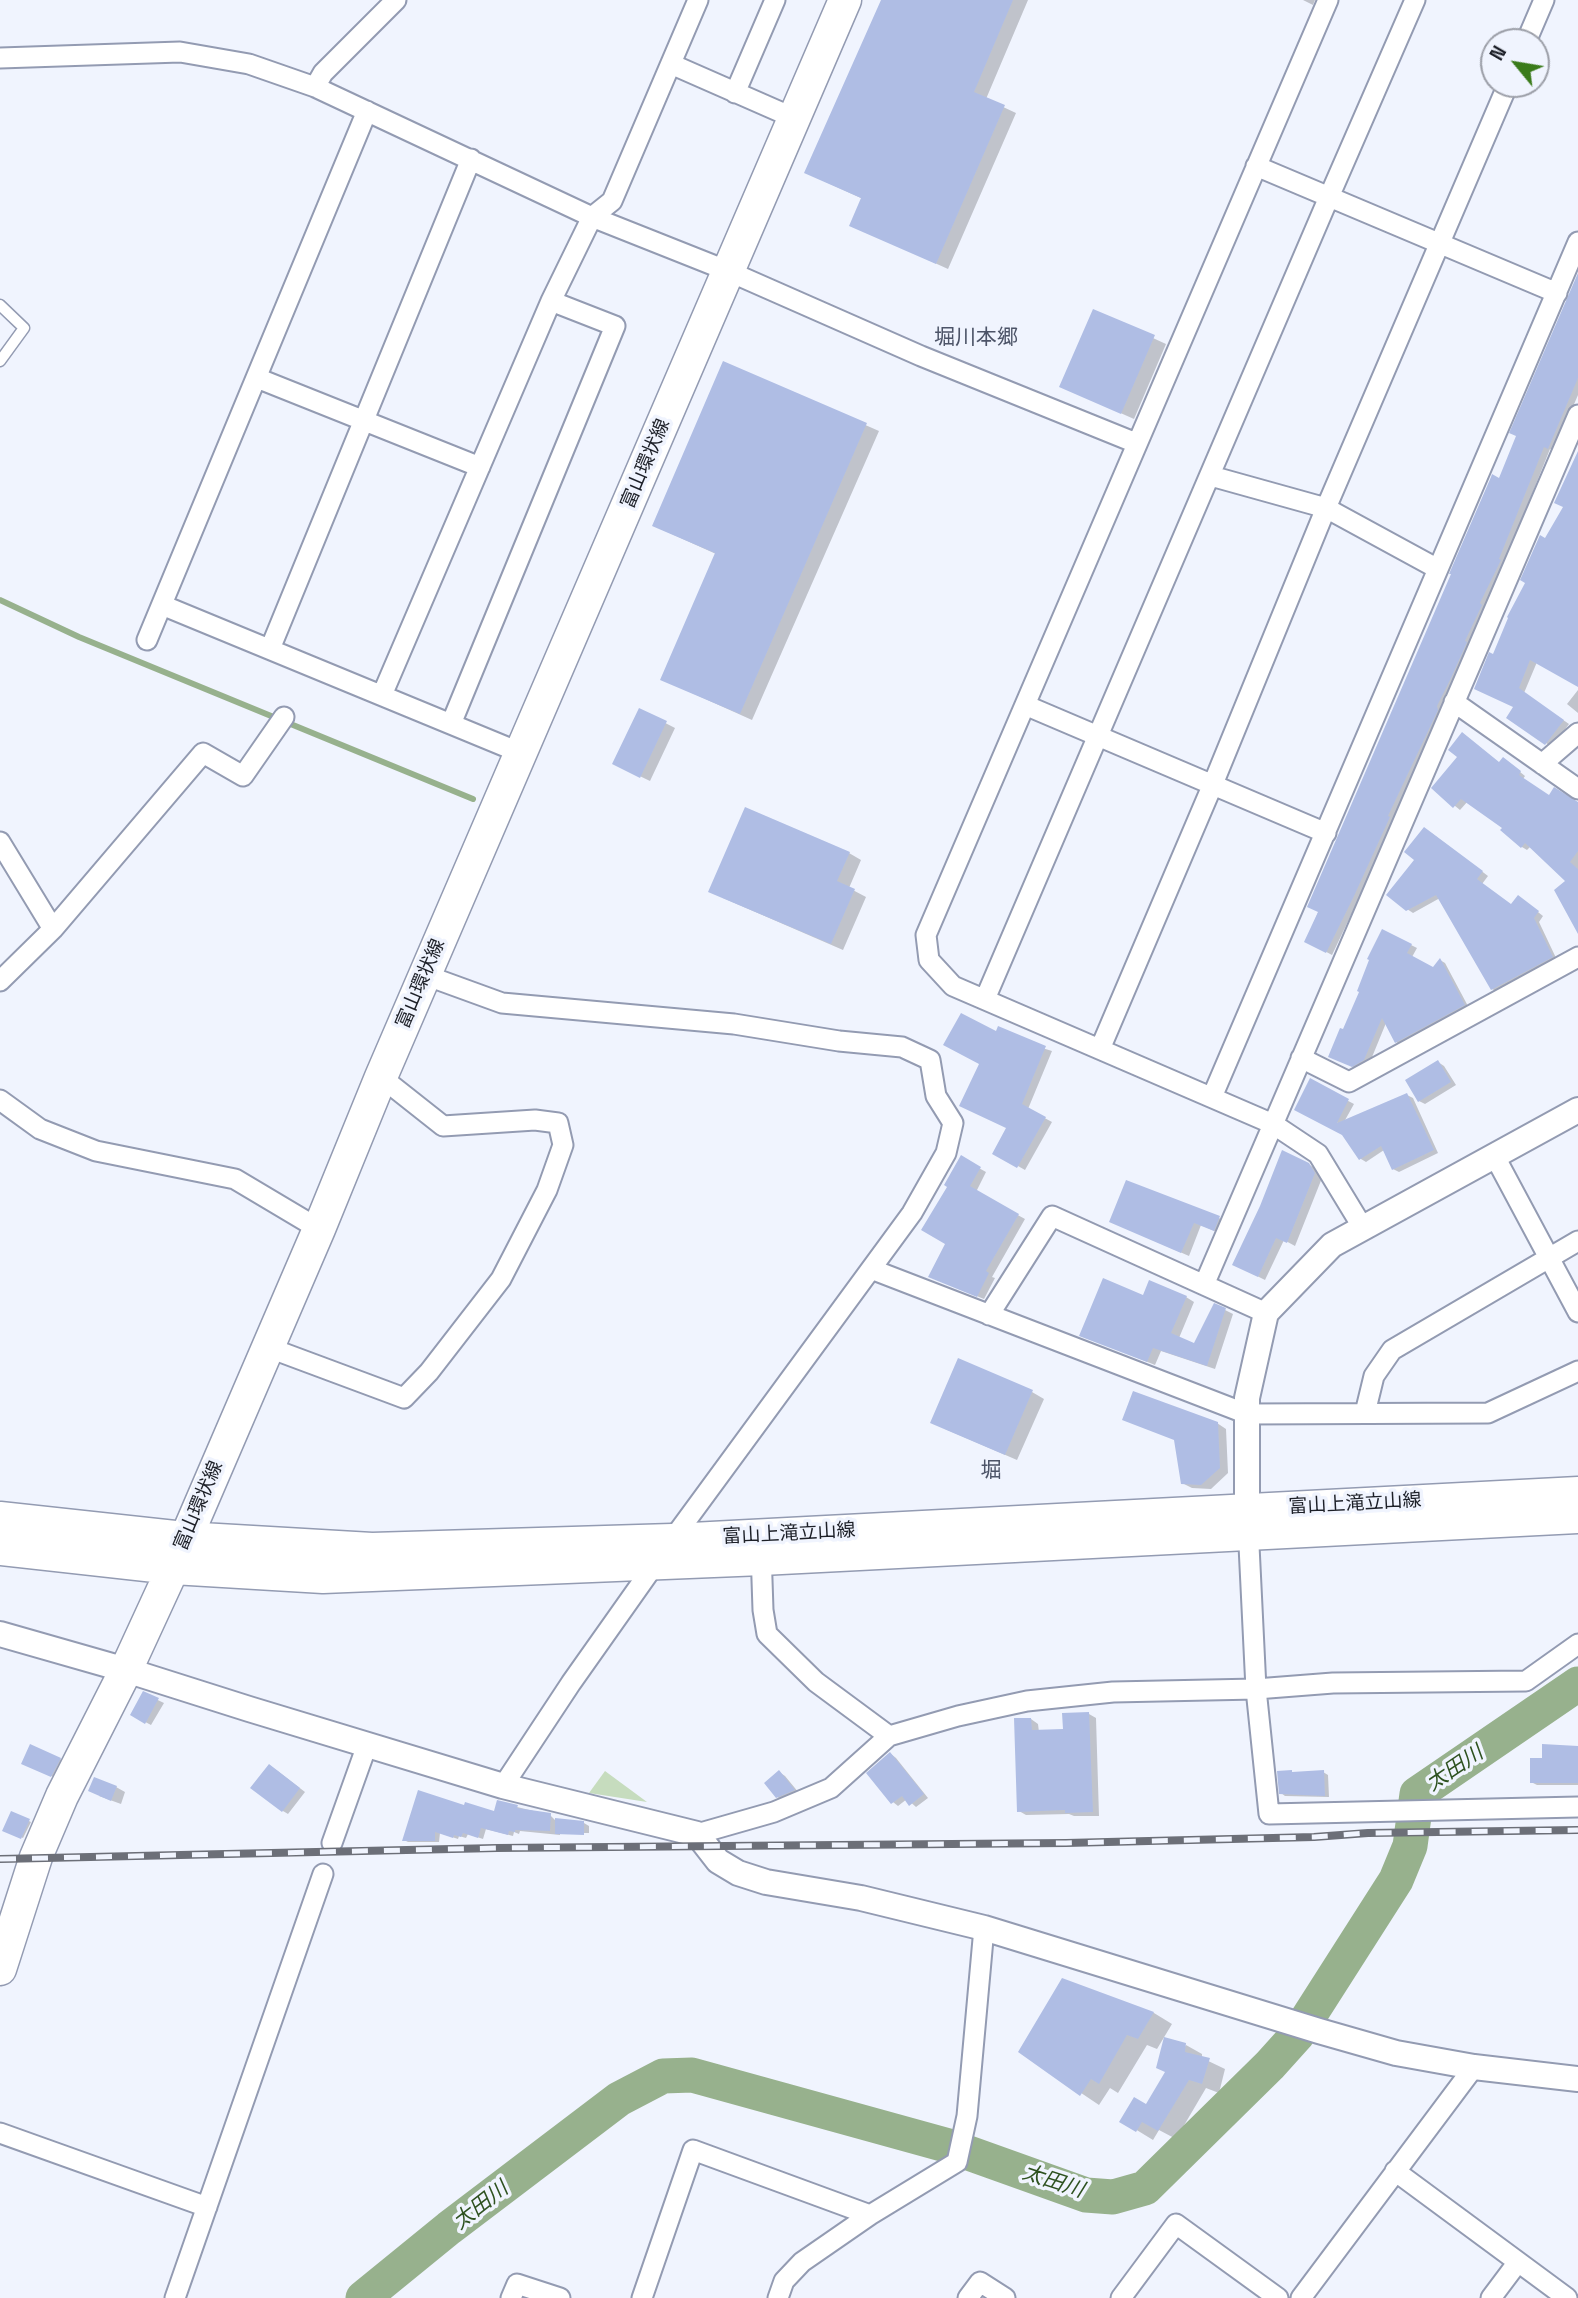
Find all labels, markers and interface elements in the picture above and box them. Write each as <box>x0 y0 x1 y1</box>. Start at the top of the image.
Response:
north arrow <box>1480 28 1550 98</box>
text: N <box>1484 41 1512 65</box>
district label: 堀川本郷 <box>934 325 1018 351</box>
street label: 富山環状線 <box>617 416 675 512</box>
street label: 富山環状線 <box>392 936 450 1032</box>
street label: 富山環状線 <box>170 1458 228 1554</box>
district label: 堀 <box>981 1458 1001 1484</box>
street label: 富山上滝立山線 <box>1288 1489 1422 1519</box>
street label: 富山上滝立山線 <box>722 1519 856 1549</box>
water label: 太田川 <box>1422 1741 1488 1797</box>
water label: 太田川 <box>1019 2160 1087 2204</box>
water label: 太田川 <box>448 2177 514 2235</box>

